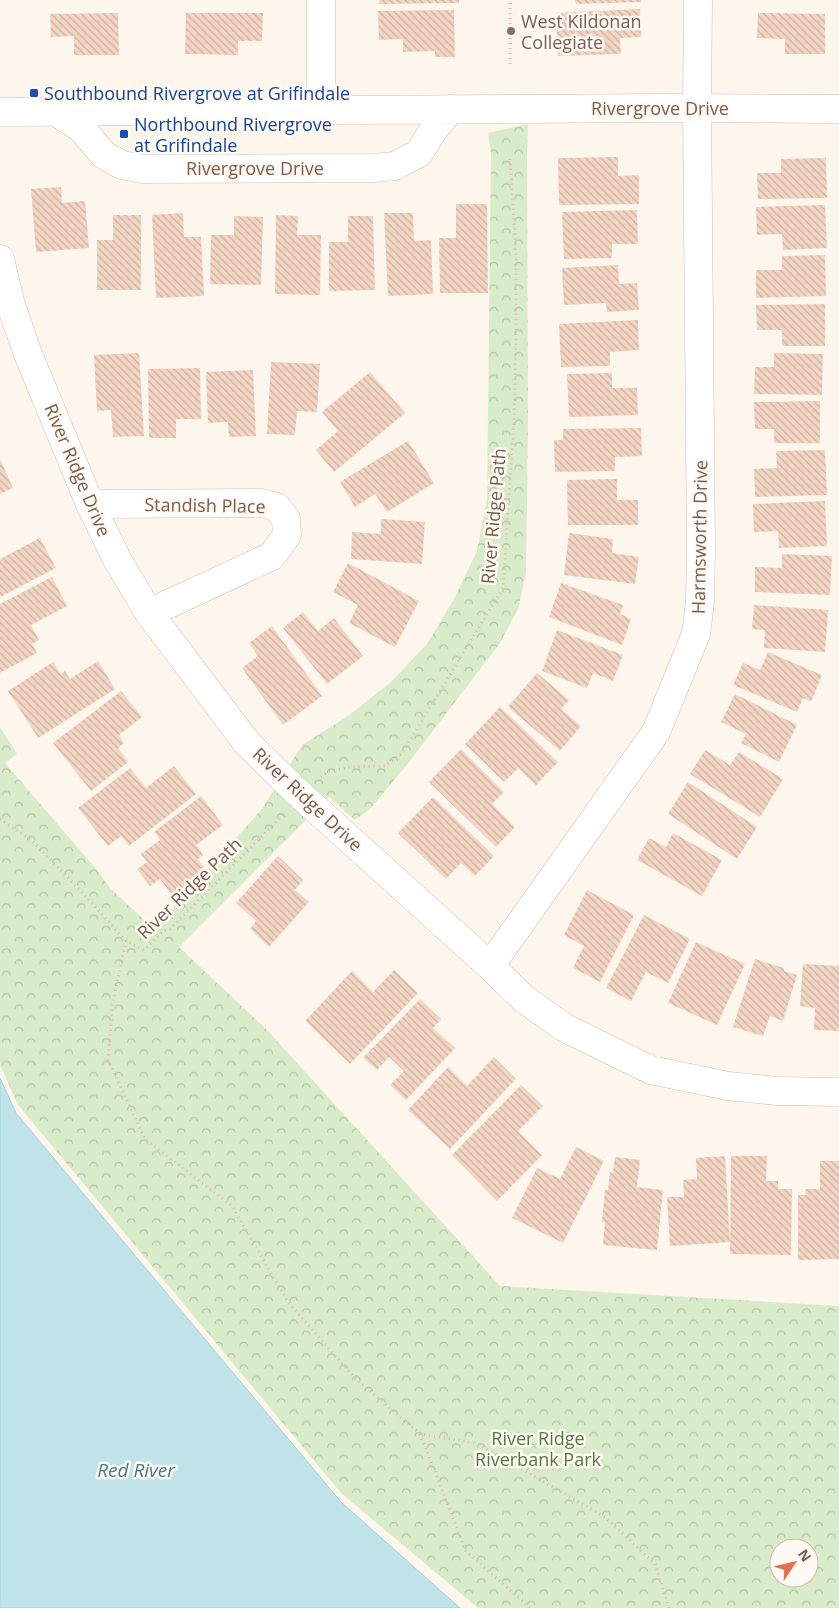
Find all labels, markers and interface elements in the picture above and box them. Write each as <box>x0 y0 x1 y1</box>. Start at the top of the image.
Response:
place label: West Kildonan Collegiate <box>521 9 641 54</box>
marker: West Kildonan Collegiate <box>505 25 517 37</box>
place label: Southbound Rivergrove at Grifindale <box>44 81 350 105</box>
marker: Southbound Rivergrove at Grifindale <box>28 87 40 99</box>
street label: Rivergrove Drive <box>591 96 729 120</box>
place label: Northbound Rivergrove at Grifindale <box>134 112 332 157</box>
marker: Northbound Rivergrove at Grifindale <box>118 128 130 140</box>
street label: Rivergrove Drive <box>186 156 324 180</box>
street label: River Ridge Drive <box>39 400 117 540</box>
street label: River Ridge Path <box>475 447 511 585</box>
street label: Harmsworth Drive <box>686 460 712 614</box>
street label: Standish Place <box>144 492 266 518</box>
street label: River Ridge Drive <box>248 742 368 856</box>
street label: River Ridge Path <box>132 832 246 944</box>
park label: River Ridge Riverbank Park <box>475 1426 602 1471</box>
water label: Red River <box>97 1457 176 1483</box>
north arrow <box>769 1538 819 1588</box>
text: N <box>794 1545 816 1565</box>

